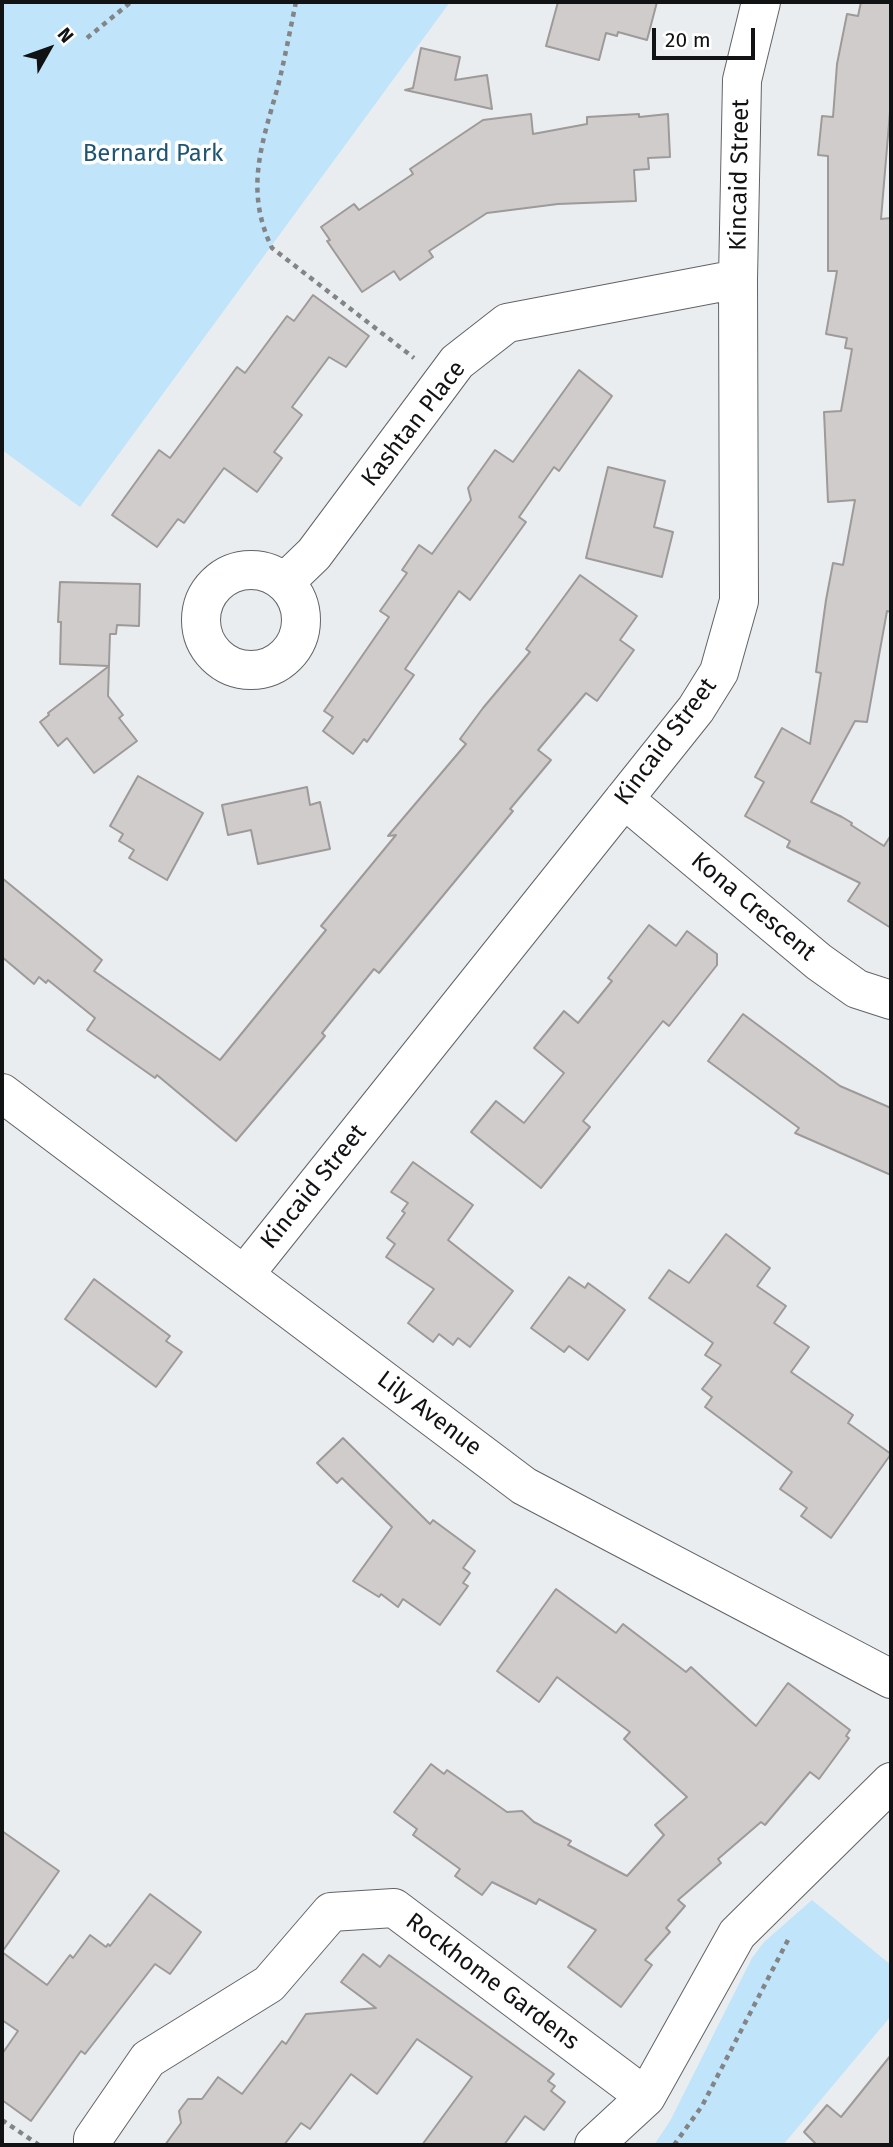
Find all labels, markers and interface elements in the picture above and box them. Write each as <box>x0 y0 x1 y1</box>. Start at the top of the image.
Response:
north arrow <box>14 14 84 84</box>
scale bar <box>655 14 758 58</box>
text: N <box>53 23 78 47</box>
text: 20 m <box>665 27 711 53</box>
street label: Kincaid Street <box>724 99 756 251</box>
park label: Bernard Park <box>83 140 223 168</box>
street label: Kashtan Place <box>356 355 472 493</box>
street label: Kincaid Street <box>609 673 723 811</box>
street label: Kona Crescent <box>685 846 821 968</box>
street label: Kincaid Street <box>255 1119 373 1255</box>
street label: Lily Avenue <box>371 1365 487 1463</box>
street label: Rockhome Gardens <box>400 1907 584 2057</box>

